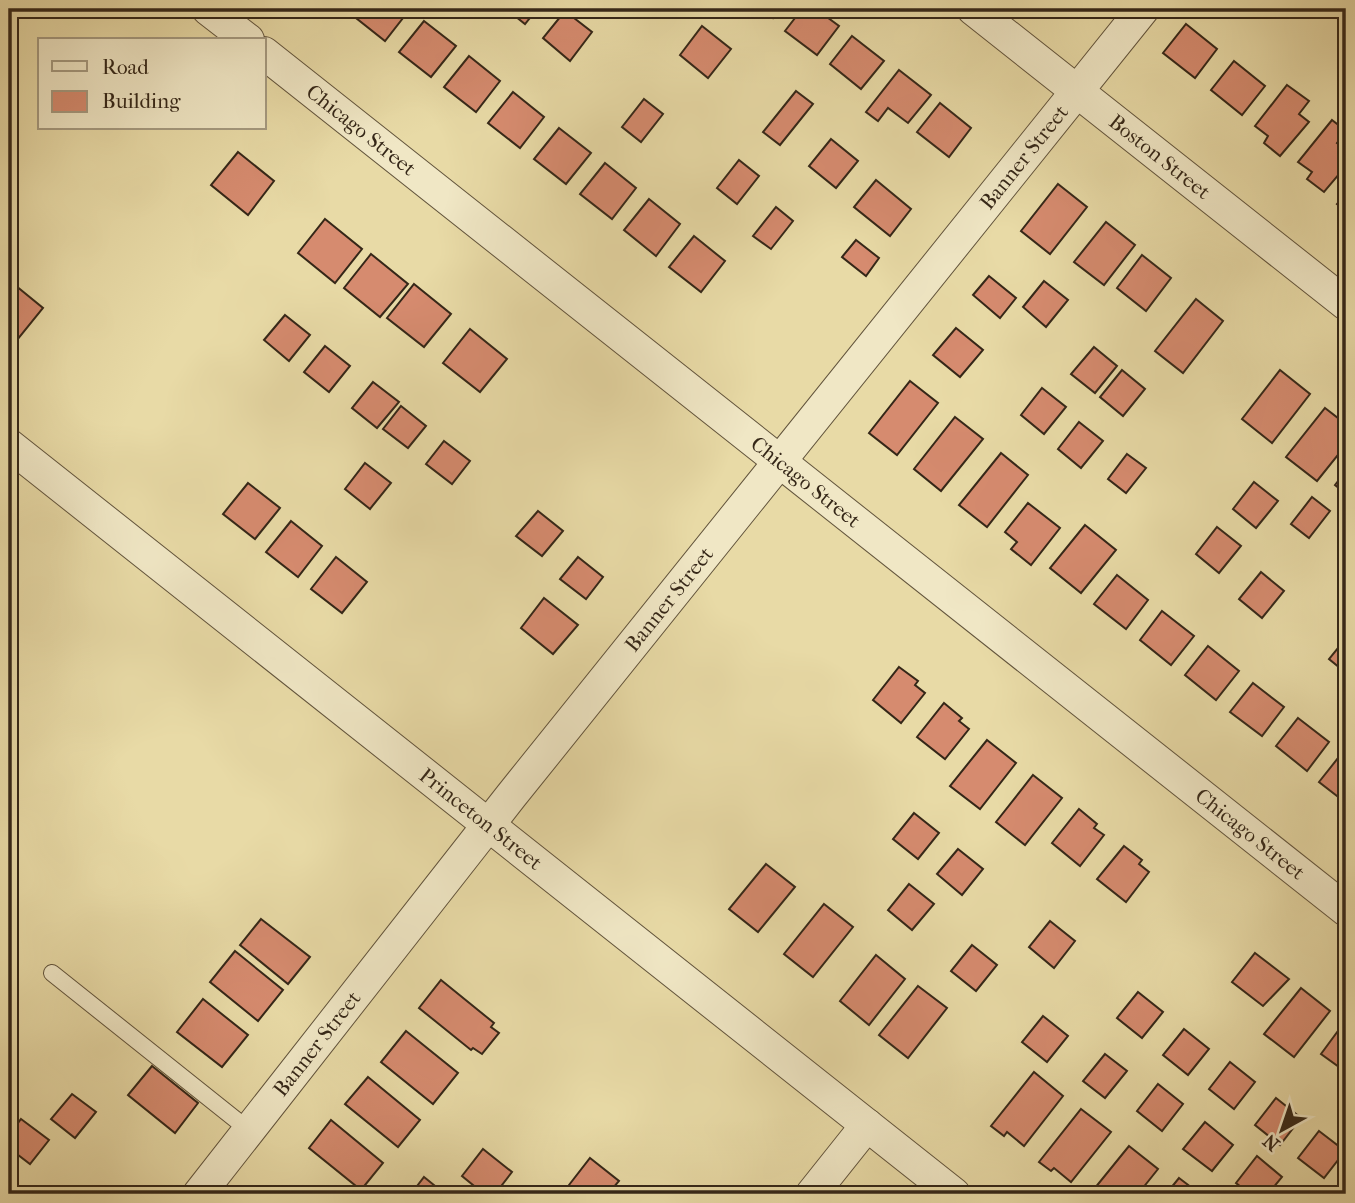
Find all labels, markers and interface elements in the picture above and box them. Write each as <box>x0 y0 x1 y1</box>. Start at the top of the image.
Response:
legend <box>38 38 266 130</box>
text: Road <box>102 55 149 79</box>
street label: Chicago Street <box>302 79 421 181</box>
text: Building <box>102 89 181 113</box>
street label: Banner Street <box>975 100 1073 214</box>
street label: Boston Street <box>1104 109 1215 204</box>
street label: Chicago Street <box>746 431 866 533</box>
street label: Banner Street <box>620 542 718 656</box>
street label: Princeton Street <box>415 763 547 875</box>
street label: Chicago Street <box>1191 783 1310 885</box>
street label: Banner Street <box>268 986 366 1101</box>
north arrow <box>1246 1094 1316 1164</box>
text: N <box>1259 1129 1284 1155</box>

